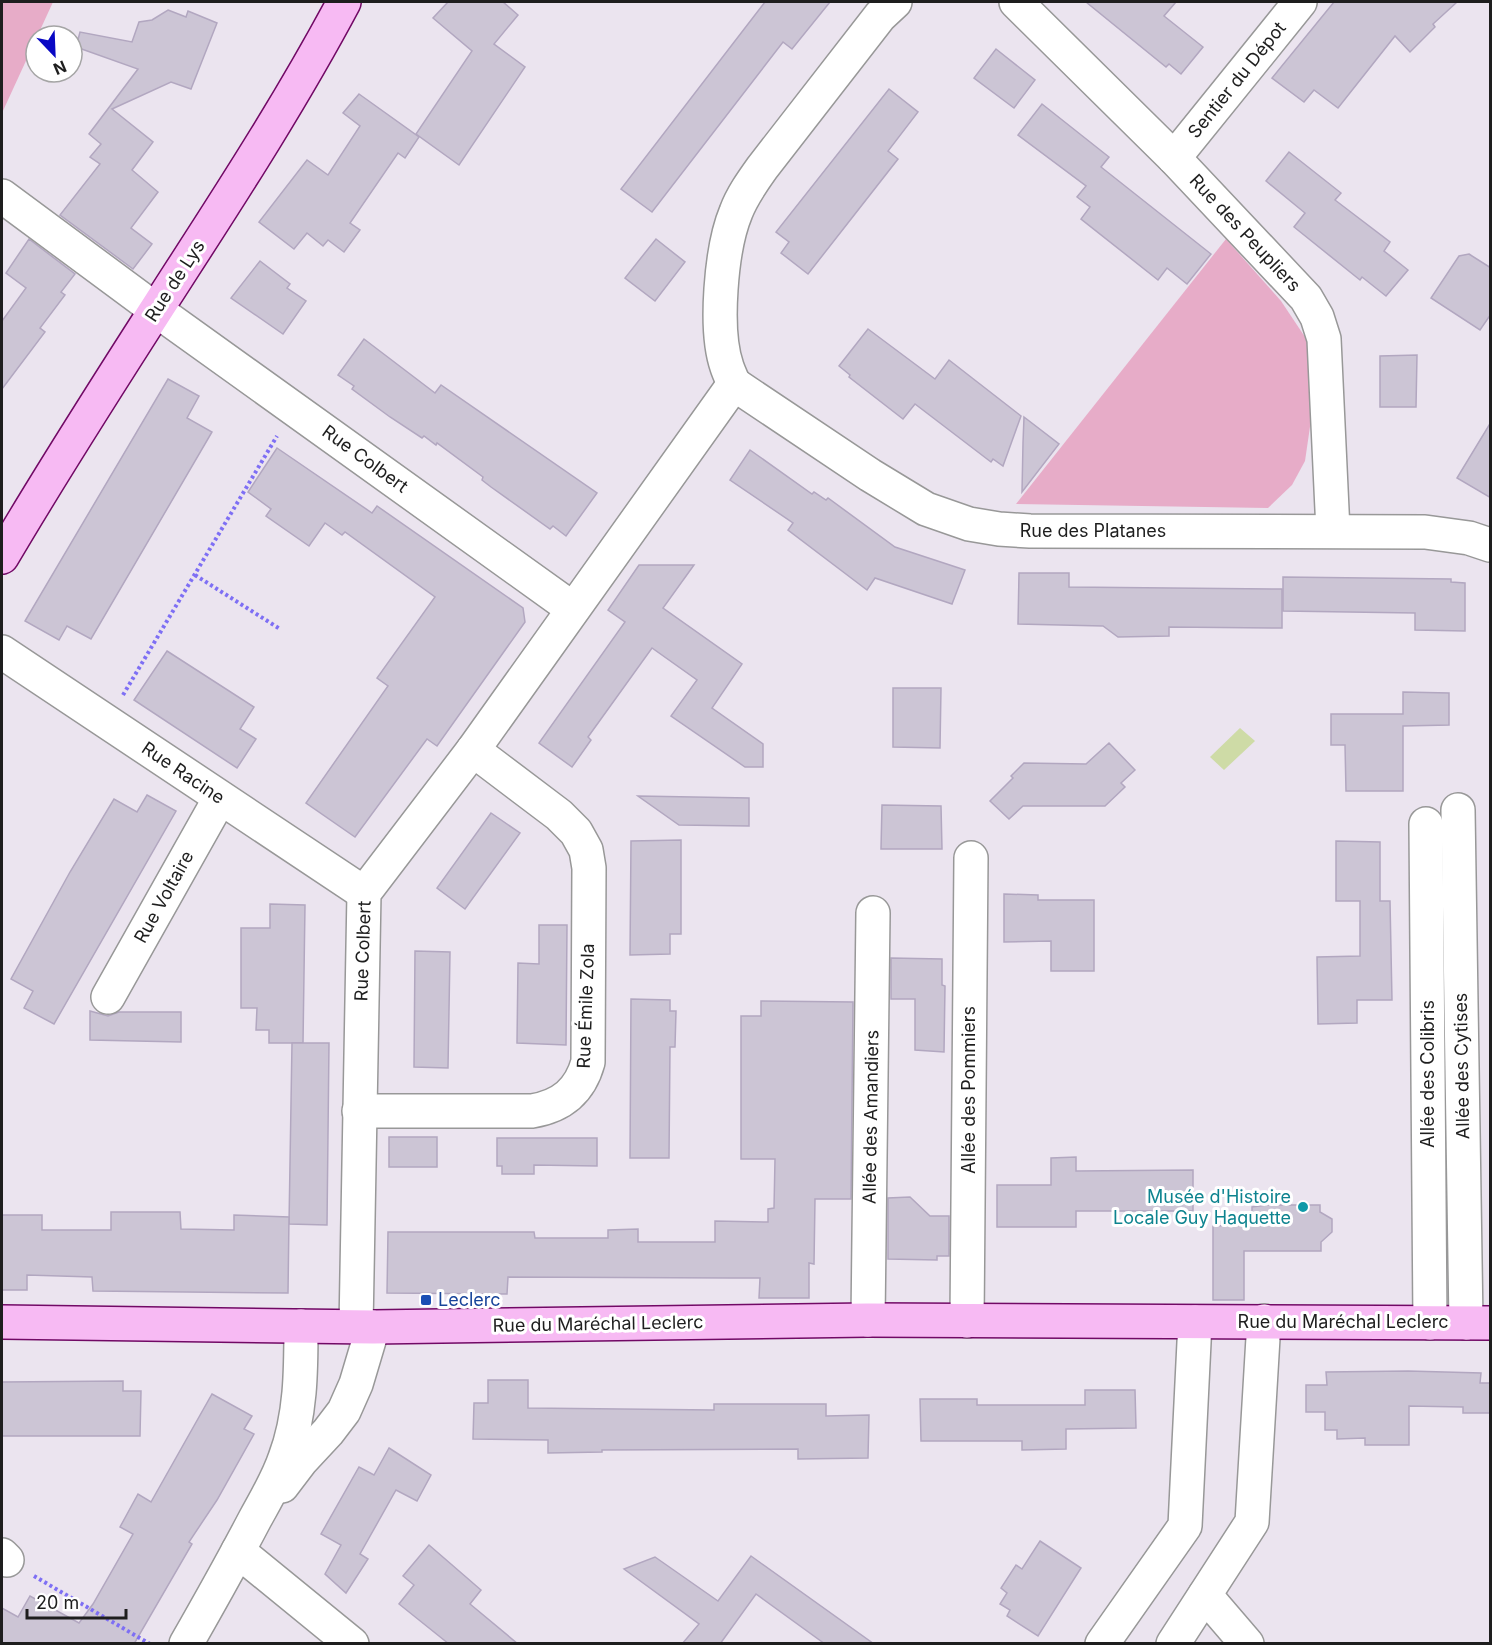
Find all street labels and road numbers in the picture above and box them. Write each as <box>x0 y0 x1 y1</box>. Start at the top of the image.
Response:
street label: Sentier du Dépot <box>1183 17 1290 142</box>
street label: Rue des Peupliers <box>1186 170 1305 296</box>
street label: Rue de Lys <box>140 236 209 325</box>
street label: Rue Colbert <box>318 421 412 497</box>
street label: Rue des Platanes <box>1020 520 1166 541</box>
street label: Rue Racine <box>138 737 229 808</box>
street label: Rue Voltaire <box>130 847 198 947</box>
street label: Rue Colbert <box>350 900 375 1002</box>
street label: Rue Émile Zola <box>572 943 598 1069</box>
street label: Allée des Cytises <box>1450 993 1473 1139</box>
street label: Allée des Colibris <box>1417 1000 1438 1148</box>
street label: Allée des Pommiers <box>958 1006 979 1174</box>
street label: Allée des Amandiers <box>858 1030 883 1204</box>
street label: Rue du Maréchal Leclerc <box>492 1311 704 1336</box>
street label: Rue du Maréchal Leclerc <box>1238 1311 1448 1332</box>

